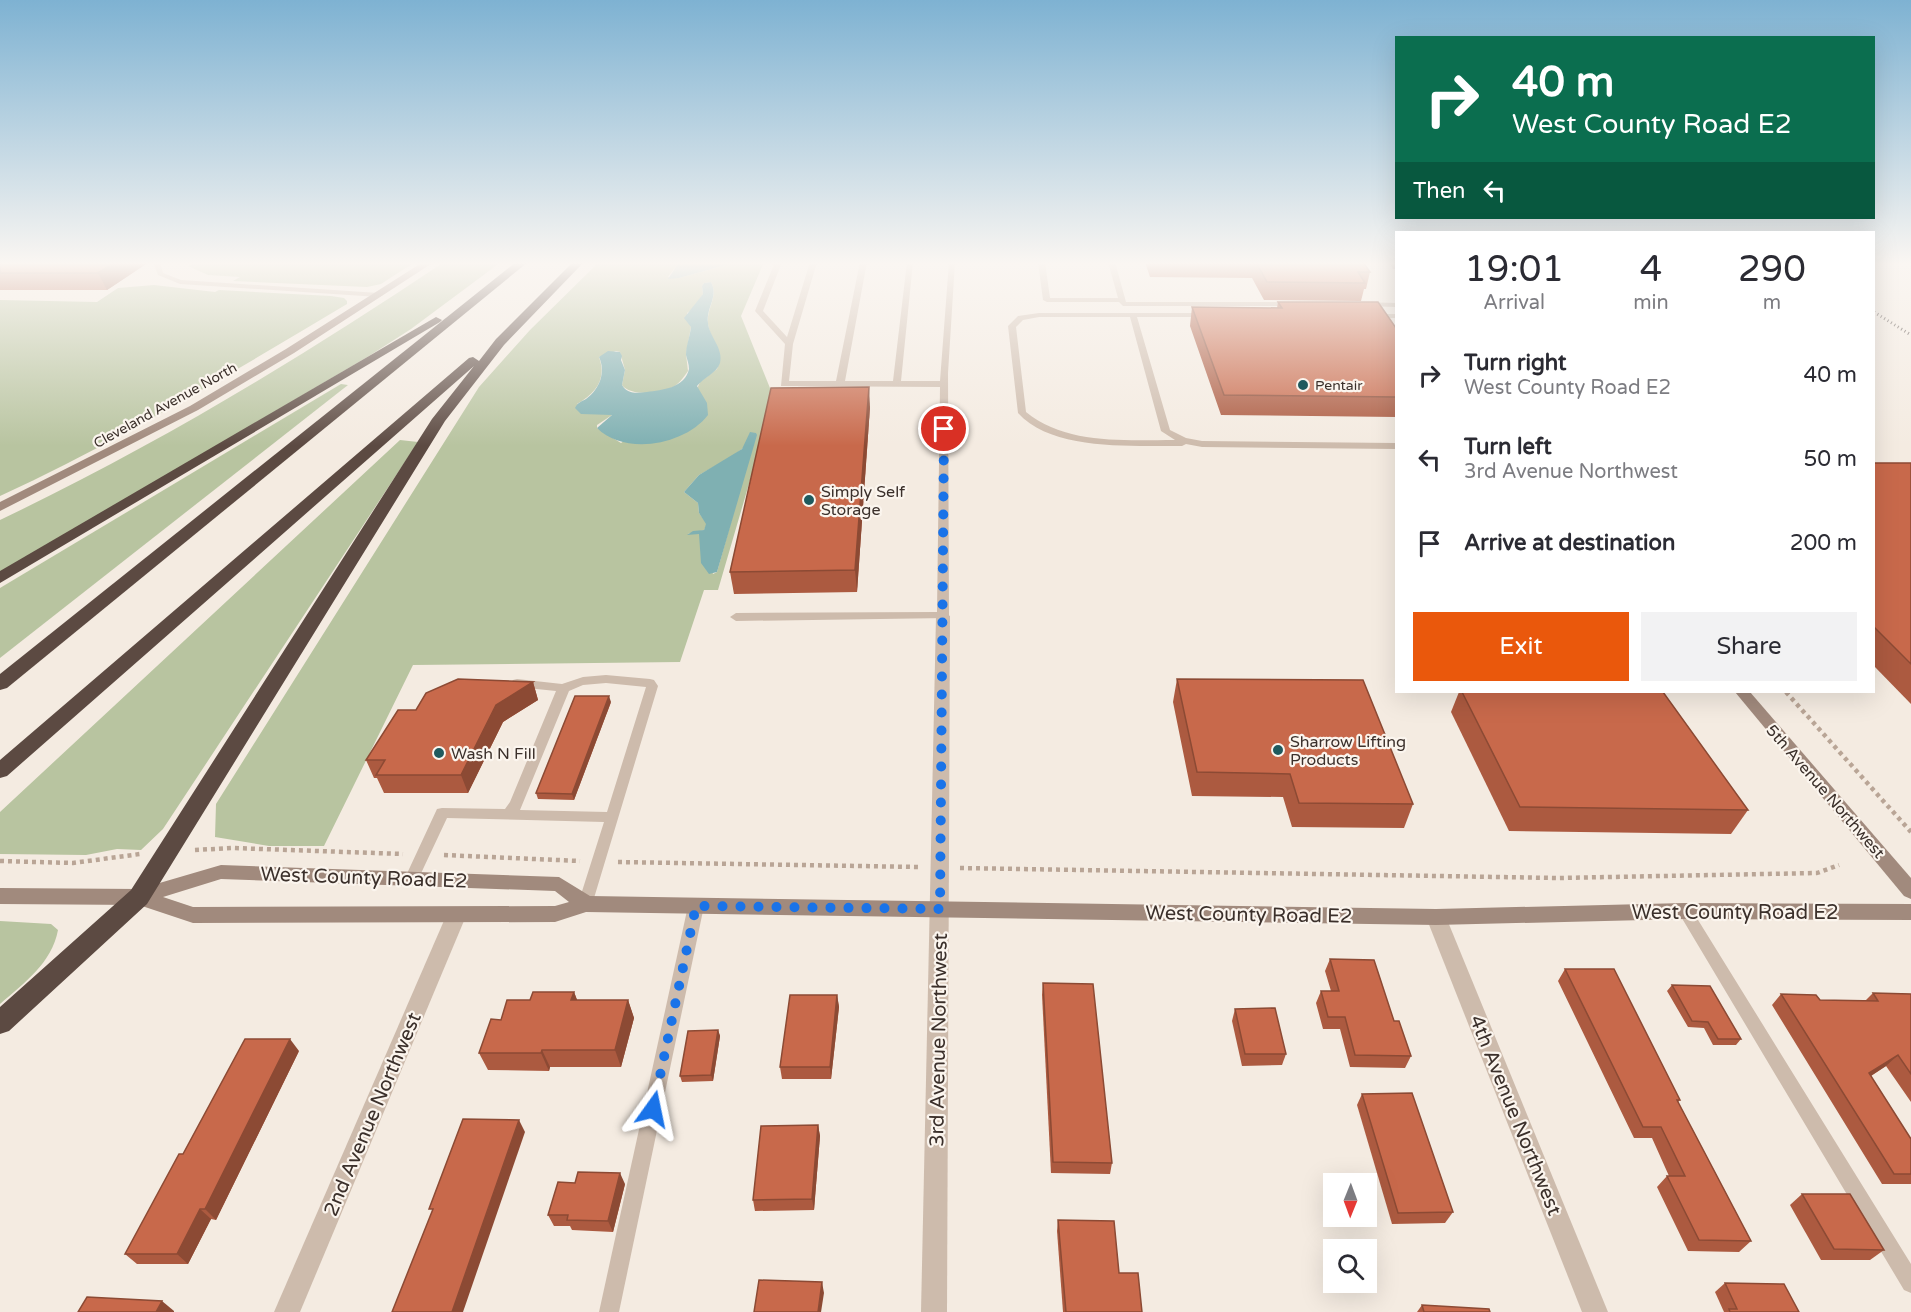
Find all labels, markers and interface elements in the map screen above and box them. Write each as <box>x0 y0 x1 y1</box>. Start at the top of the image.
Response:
text: 40 m <box>1512 57 1614 108</box>
icon: right <box>1413 60 1491 138</box>
text: West County Road E2 <box>1512 108 1792 141</box>
icon: left <box>1478 174 1511 207</box>
text: Then <box>1413 178 1466 204</box>
text: 19:01 <box>1464 248 1564 291</box>
text: 4 <box>1640 248 1662 291</box>
text: 290 <box>1738 248 1806 291</box>
text: Arrival <box>1483 291 1545 315</box>
text: min <box>1633 291 1669 315</box>
text: m <box>1763 291 1781 315</box>
text: Turn right <box>1464 350 1566 376</box>
street label: Cleveland Avenue North <box>91 359 240 452</box>
icon: right <box>1413 359 1446 392</box>
text: 40 m <box>1803 362 1857 388</box>
text: West County Road E2 <box>1464 376 1671 400</box>
place label: Pentair <box>1315 377 1363 394</box>
marker: Pentair <box>1296 378 1310 392</box>
pin <box>918 403 969 454</box>
icon: arrive <box>927 412 960 445</box>
text: Turn left <box>1464 434 1552 460</box>
icon: left <box>1413 443 1446 476</box>
text: 50 m <box>1803 446 1857 472</box>
text: 3rd Avenue Northwest <box>1464 460 1678 484</box>
place label: Simply Self Storage <box>821 482 906 520</box>
marker: Simply Self Storage <box>802 493 816 507</box>
icon: arrive <box>1413 527 1446 560</box>
text: Arrive at destination <box>1464 530 1675 556</box>
text: 200 m <box>1790 530 1857 556</box>
button: Exit <box>1413 612 1629 681</box>
button: Share <box>1641 612 1857 681</box>
street label: 5th Avenue Northwest <box>1762 721 1889 863</box>
place label: Sharrow Lifting Products <box>1290 732 1406 770</box>
marker: Sharrow Lifting Products <box>1271 743 1285 757</box>
place label: Wash N Fill <box>451 744 536 764</box>
marker: Wash N Fill <box>432 746 446 760</box>
street label: West County Road E2 <box>260 862 468 894</box>
street label: West County Road E2 <box>1145 901 1353 929</box>
street label: West County Road E2 <box>1631 901 1839 925</box>
street label: 3rd Avenue Northwest <box>925 933 953 1147</box>
street label: 2nd Avenue Northwest <box>319 1009 427 1220</box>
street label: 4th Avenue Northwest <box>1464 1012 1566 1219</box>
position arrow <box>621 1077 685 1141</box>
north arrow <box>1323 1173 1377 1227</box>
map controls <box>1323 1173 1377 1293</box>
button: search <box>1323 1239 1377 1293</box>

